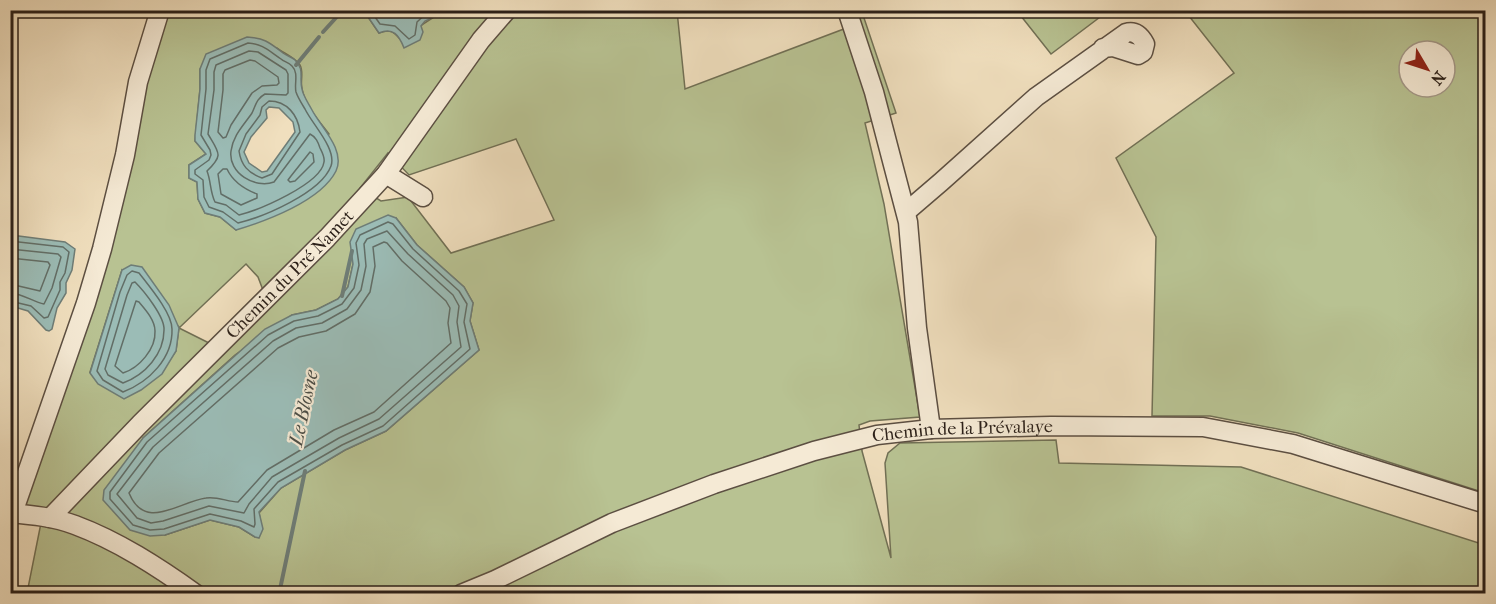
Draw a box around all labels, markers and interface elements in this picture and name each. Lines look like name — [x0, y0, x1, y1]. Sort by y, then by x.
north arrow — [1397, 39, 1457, 99]
text: N — [1427, 67, 1449, 89]
street label: Chemin du Pré Namet — [222, 206, 359, 343]
water label: Le Blosne — [284, 367, 323, 450]
street label: Chemin de la Prévalaye — [871, 416, 1053, 446]

